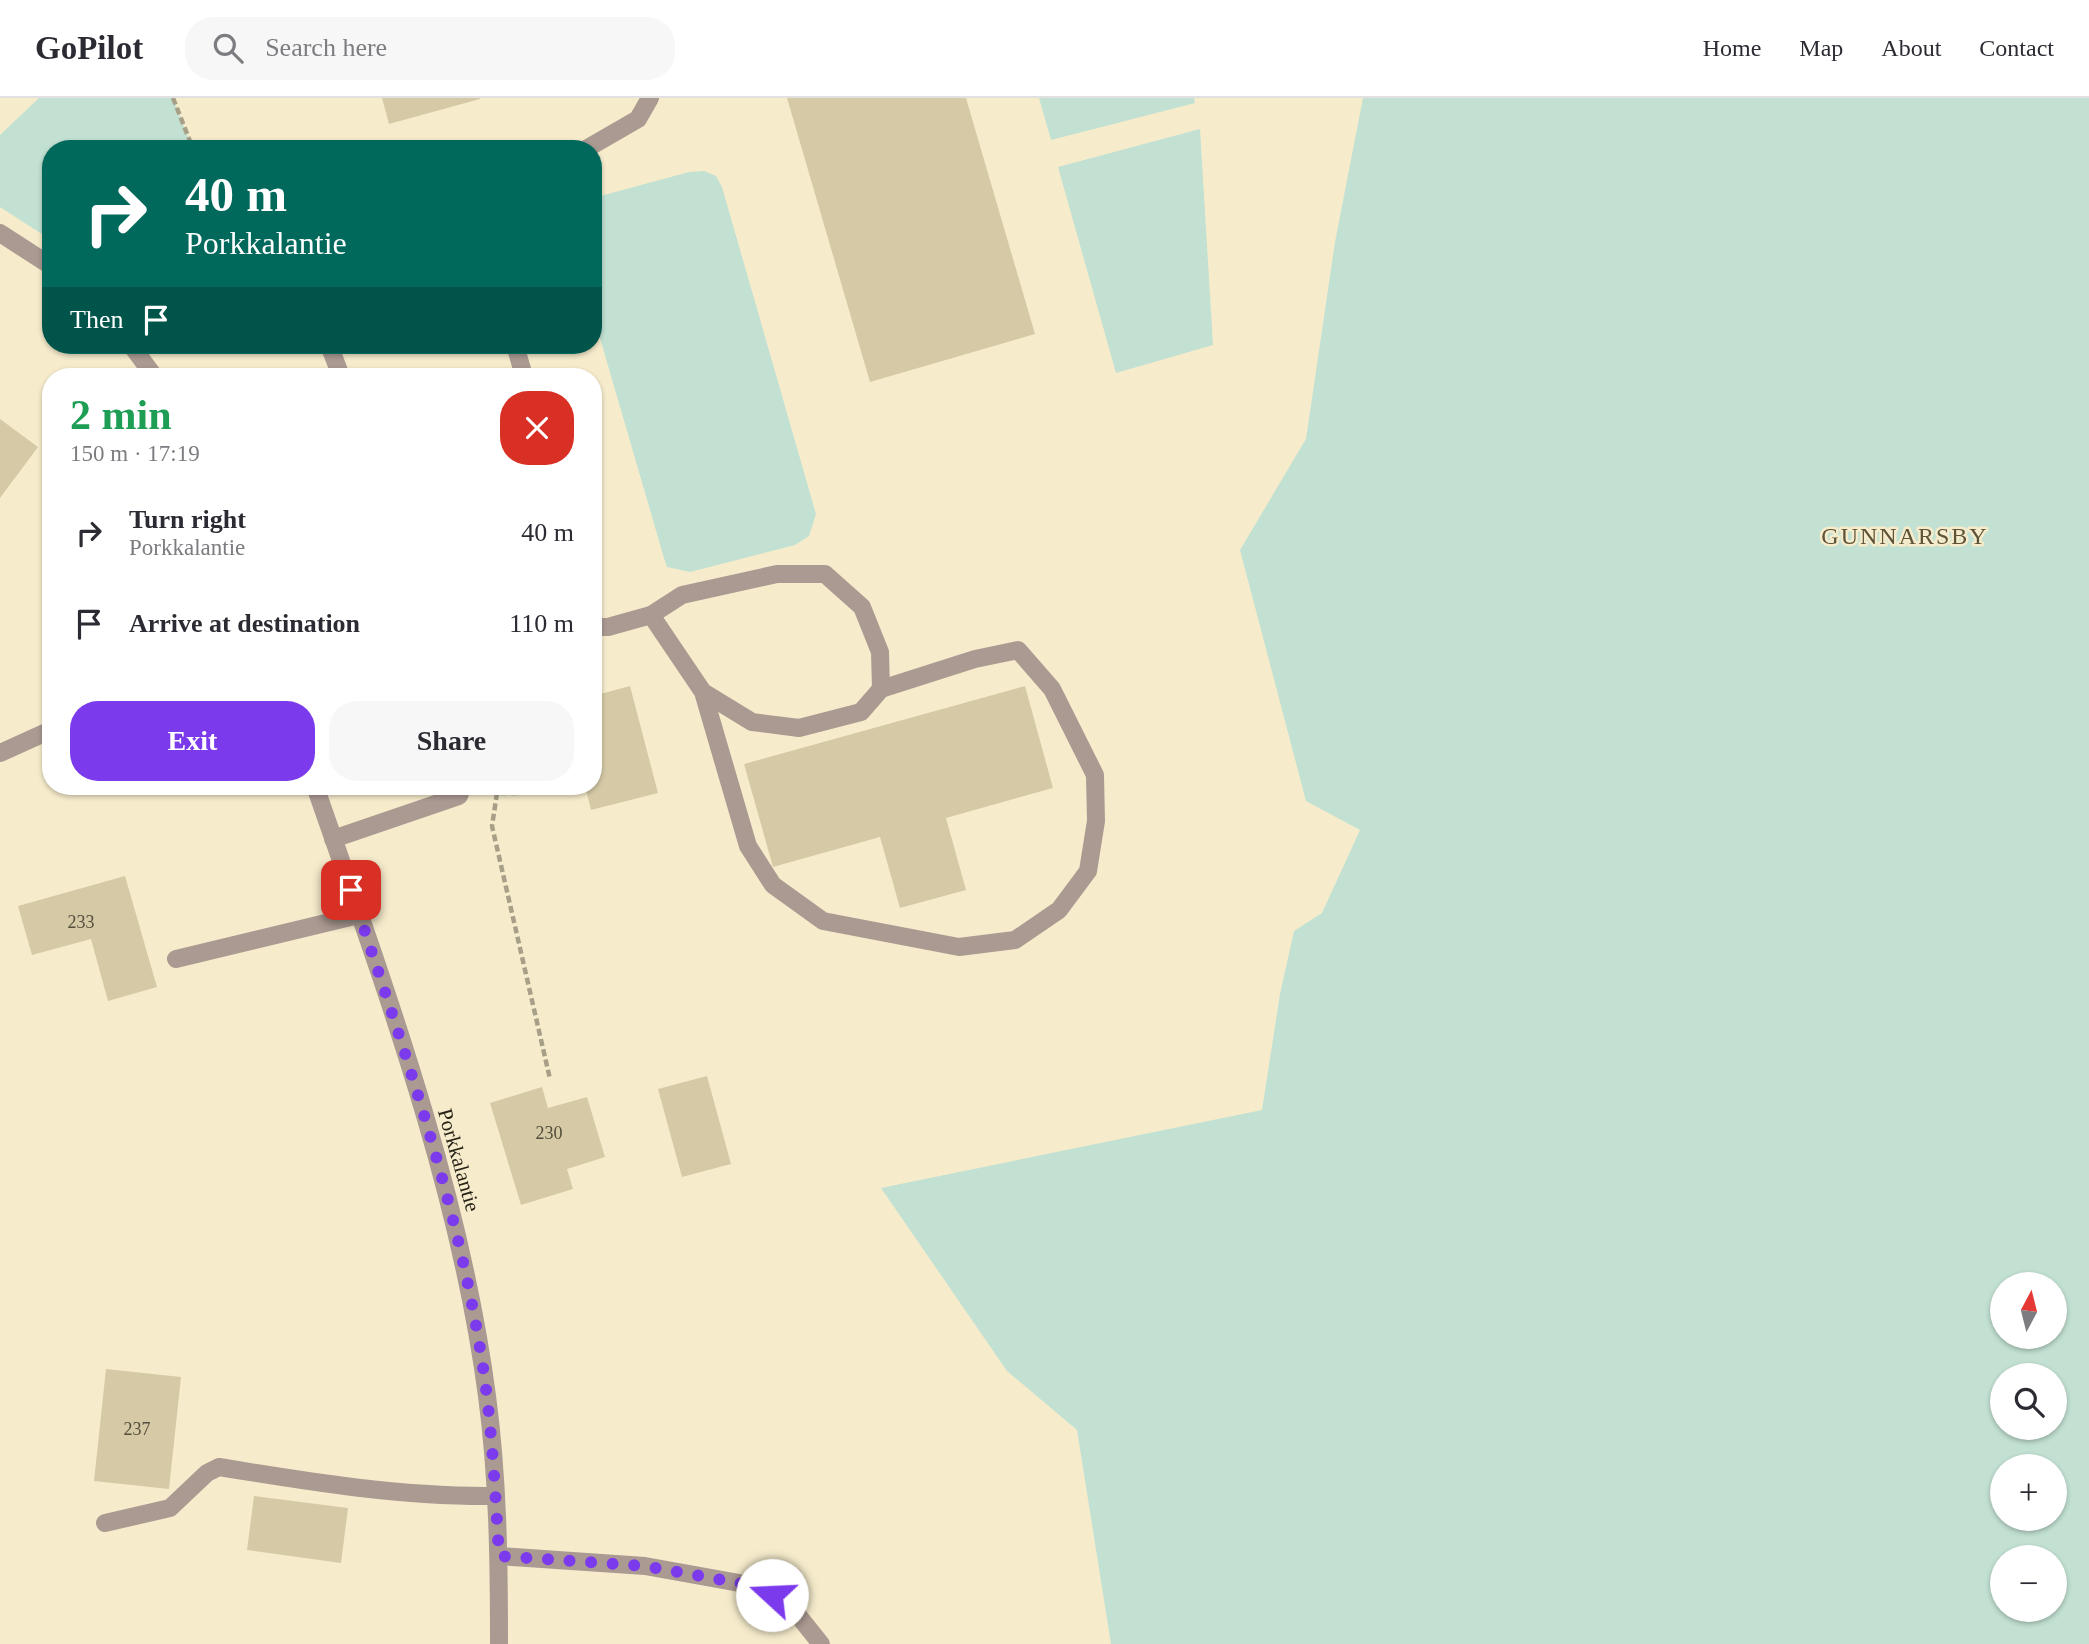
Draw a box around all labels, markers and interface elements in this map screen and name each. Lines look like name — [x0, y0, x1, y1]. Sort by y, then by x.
search box — [185, 17, 675, 80]
icon: search — [209, 29, 247, 67]
text: GoPilot — [35, 30, 143, 66]
text: Search here — [265, 33, 387, 62]
text: Home — [1703, 35, 1761, 61]
text: Map — [1799, 35, 1843, 61]
text: About — [1881, 35, 1941, 61]
text: Contact — [1979, 35, 2054, 61]
text: 40 m — [185, 167, 287, 222]
icon: right — [70, 168, 161, 259]
text: Porkkalantie — [185, 225, 347, 261]
icon: arrive — [137, 301, 175, 339]
text: Then — [70, 305, 123, 334]
button: close — [500, 391, 574, 465]
text: 2 min — [70, 392, 172, 438]
text: 150 m · 17:19 — [70, 441, 200, 466]
text: Turn right — [129, 505, 246, 534]
icon: right — [70, 514, 108, 552]
text: 40 m — [521, 518, 574, 547]
district label: GUNNARSBY — [1821, 523, 1989, 549]
text: Porkkalantie — [129, 535, 245, 560]
icon: arrive — [70, 605, 108, 643]
text: Arrive at destination — [129, 609, 360, 638]
text: 110 m — [509, 609, 574, 638]
button: Exit — [70, 701, 315, 781]
button: Share — [329, 701, 574, 781]
pin — [321, 860, 381, 920]
icon: arrive — [332, 871, 370, 909]
house number: 233 — [68, 912, 95, 932]
street label: Porkkalantie — [433, 1106, 485, 1214]
house number: 230 — [536, 1123, 563, 1143]
north arrow — [1990, 1272, 2067, 1349]
map controls — [1990, 1272, 2067, 1622]
button: search — [1990, 1363, 2067, 1440]
house number: 237 — [124, 1419, 151, 1439]
button: + — [1990, 1454, 2067, 1531]
button: − — [1990, 1545, 2067, 1622]
position arrow — [735, 1558, 809, 1632]

